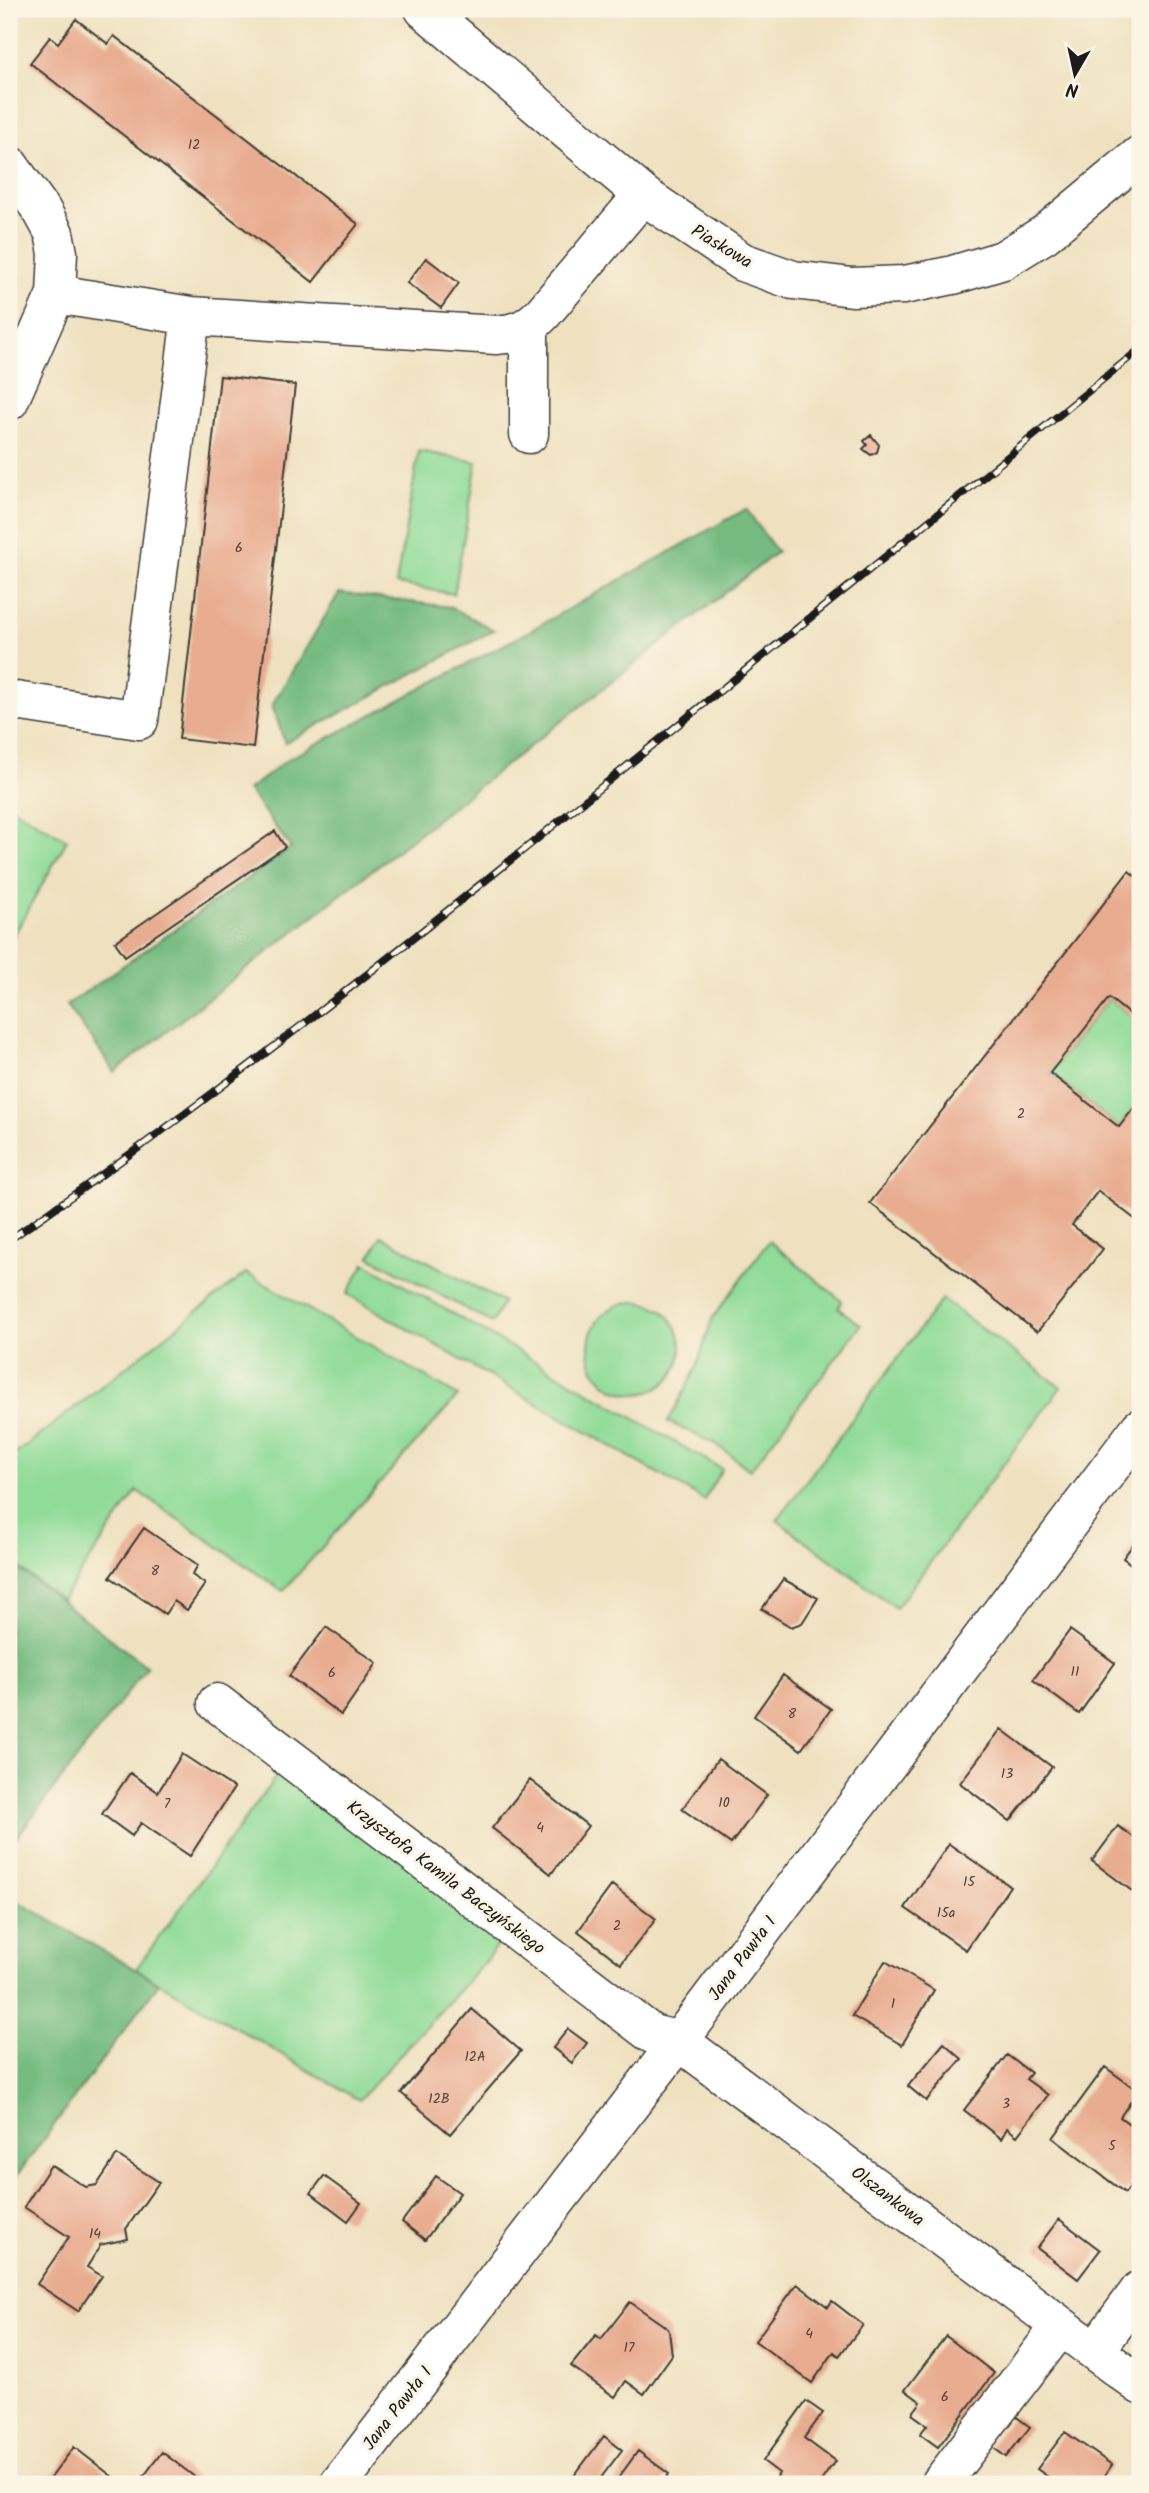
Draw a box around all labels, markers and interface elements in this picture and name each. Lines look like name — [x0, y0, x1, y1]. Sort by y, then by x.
north arrow — [1040, 38, 1110, 108]
text: N — [1064, 73, 1081, 105]
house number: 12 — [188, 134, 200, 156]
street label: Piaskowa — [685, 218, 758, 277]
house number: 6 — [235, 537, 243, 559]
house number: 2 — [1017, 1103, 1025, 1125]
house number: 8 — [151, 1560, 160, 1582]
house number: 11 — [1071, 1661, 1079, 1683]
house number: 6 — [328, 1662, 336, 1684]
house number: 8 — [788, 1703, 797, 1725]
house number: 13 — [1001, 1763, 1013, 1785]
house number: 10 — [718, 1792, 730, 1814]
house number: 7 — [164, 1793, 171, 1815]
street label: Krzysztofa Kamila Baczyńskiego — [339, 1794, 551, 1963]
house number: 4 — [536, 1817, 544, 1839]
house number: 15 — [963, 1871, 976, 1893]
house number: 15a — [937, 1902, 955, 1924]
street label: Jana Pawła I — [701, 1910, 785, 2008]
house number: 2 — [613, 1915, 621, 1937]
house number: 1 — [891, 1993, 895, 2015]
house number: 12A — [464, 2046, 486, 2068]
house number: 12B — [428, 2088, 450, 2110]
house number: 3 — [1002, 2093, 1010, 2115]
house number: 5 — [1108, 2135, 1117, 2157]
street label: Olszankowa — [844, 2160, 930, 2235]
house number: 14 — [89, 2223, 101, 2245]
house number: 4 — [805, 2323, 813, 2345]
house number: 17 — [624, 2337, 635, 2359]
street label: Jana Pawła I — [356, 2361, 440, 2457]
house number: 6 — [941, 2386, 949, 2408]

